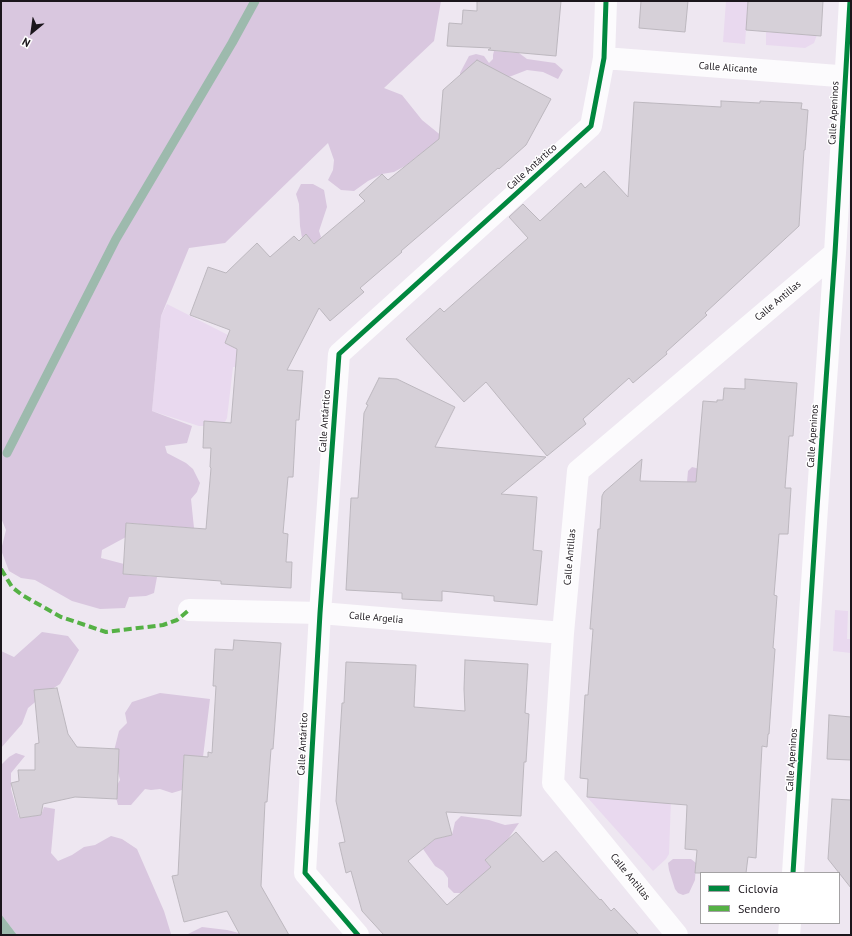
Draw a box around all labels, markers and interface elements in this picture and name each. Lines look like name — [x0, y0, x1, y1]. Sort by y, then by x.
north arrow — [12, 12, 52, 52]
text: N — [20, 35, 33, 50]
street label: Calle Alicante — [698, 60, 758, 76]
street label: Calle Apeninos — [826, 81, 842, 145]
street label: Calle Antártico — [505, 141, 559, 193]
street label: Calle Antillas — [753, 278, 803, 324]
street label: Calle Antártico — [317, 389, 333, 453]
street label: Calle Apeninos — [805, 404, 821, 468]
street label: Calle Antillas — [562, 528, 578, 586]
street label: Calle Argelia — [348, 610, 404, 626]
street label: Calle Antártico — [295, 712, 311, 776]
street label: Calle Apeninos — [784, 728, 800, 792]
street label: Calle Antillas — [608, 851, 652, 903]
legend — [700, 872, 840, 924]
text: Ciclovía — [738, 881, 778, 896]
text: Sendero — [738, 901, 780, 916]

